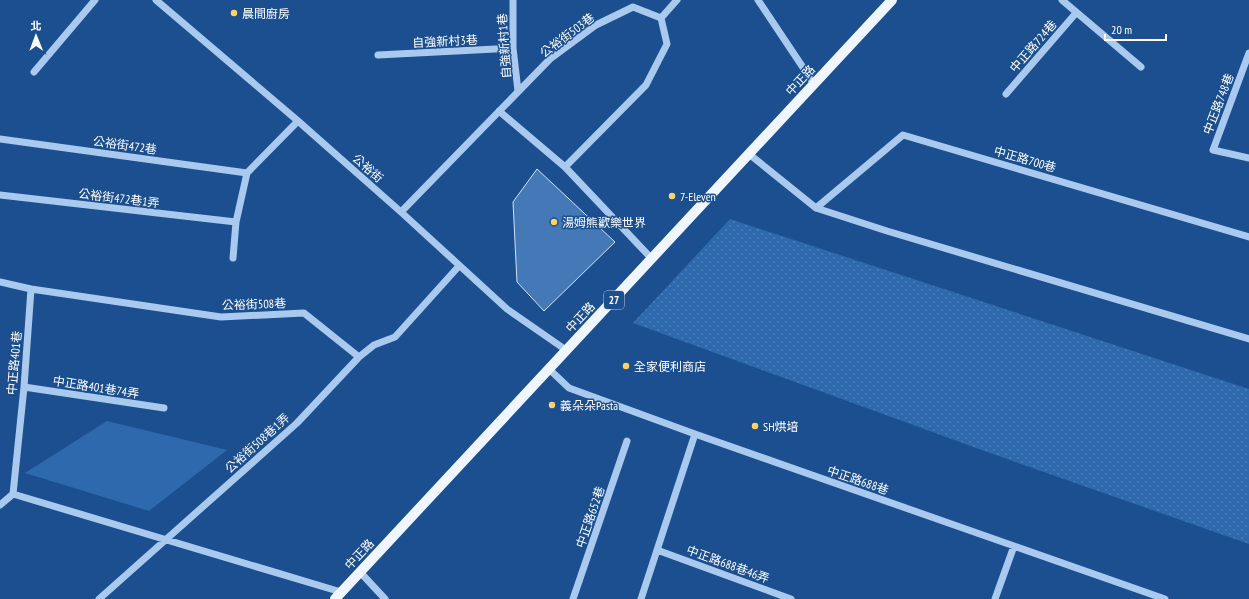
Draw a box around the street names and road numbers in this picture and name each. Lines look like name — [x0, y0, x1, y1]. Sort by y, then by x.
street label: 公裕街503巷 — [537, 10, 597, 60]
street label: 自強新村1巷 — [494, 13, 514, 79]
street label: 中正路724巷 — [1006, 17, 1060, 75]
street label: 自強新村3巷 — [412, 32, 478, 50]
street label: 中正路 — [782, 62, 818, 98]
street label: 中正路748巷 — [1199, 71, 1237, 137]
street label: 公裕街472巷 — [92, 133, 158, 157]
street label: 中正路700巷 — [992, 143, 1058, 175]
street label: 公裕街 — [349, 151, 387, 185]
street label: 公裕街472巷1弄 — [78, 186, 160, 210]
road number: 27 — [604, 291, 624, 309]
street label: 公裕街508巷 — [222, 295, 286, 313]
street label: 中正路 — [562, 299, 598, 335]
street label: 中正路401巷 — [4, 330, 24, 396]
street label: 中正路401巷74弄 — [52, 373, 140, 401]
street label: 公裕街508巷1弄 — [222, 410, 292, 476]
street label: 中正路688巷 — [825, 462, 891, 498]
street label: 中正路652巷 — [572, 484, 608, 550]
street label: 中正路 — [341, 536, 377, 572]
street label: 中正路688巷46弄 — [685, 542, 771, 586]

